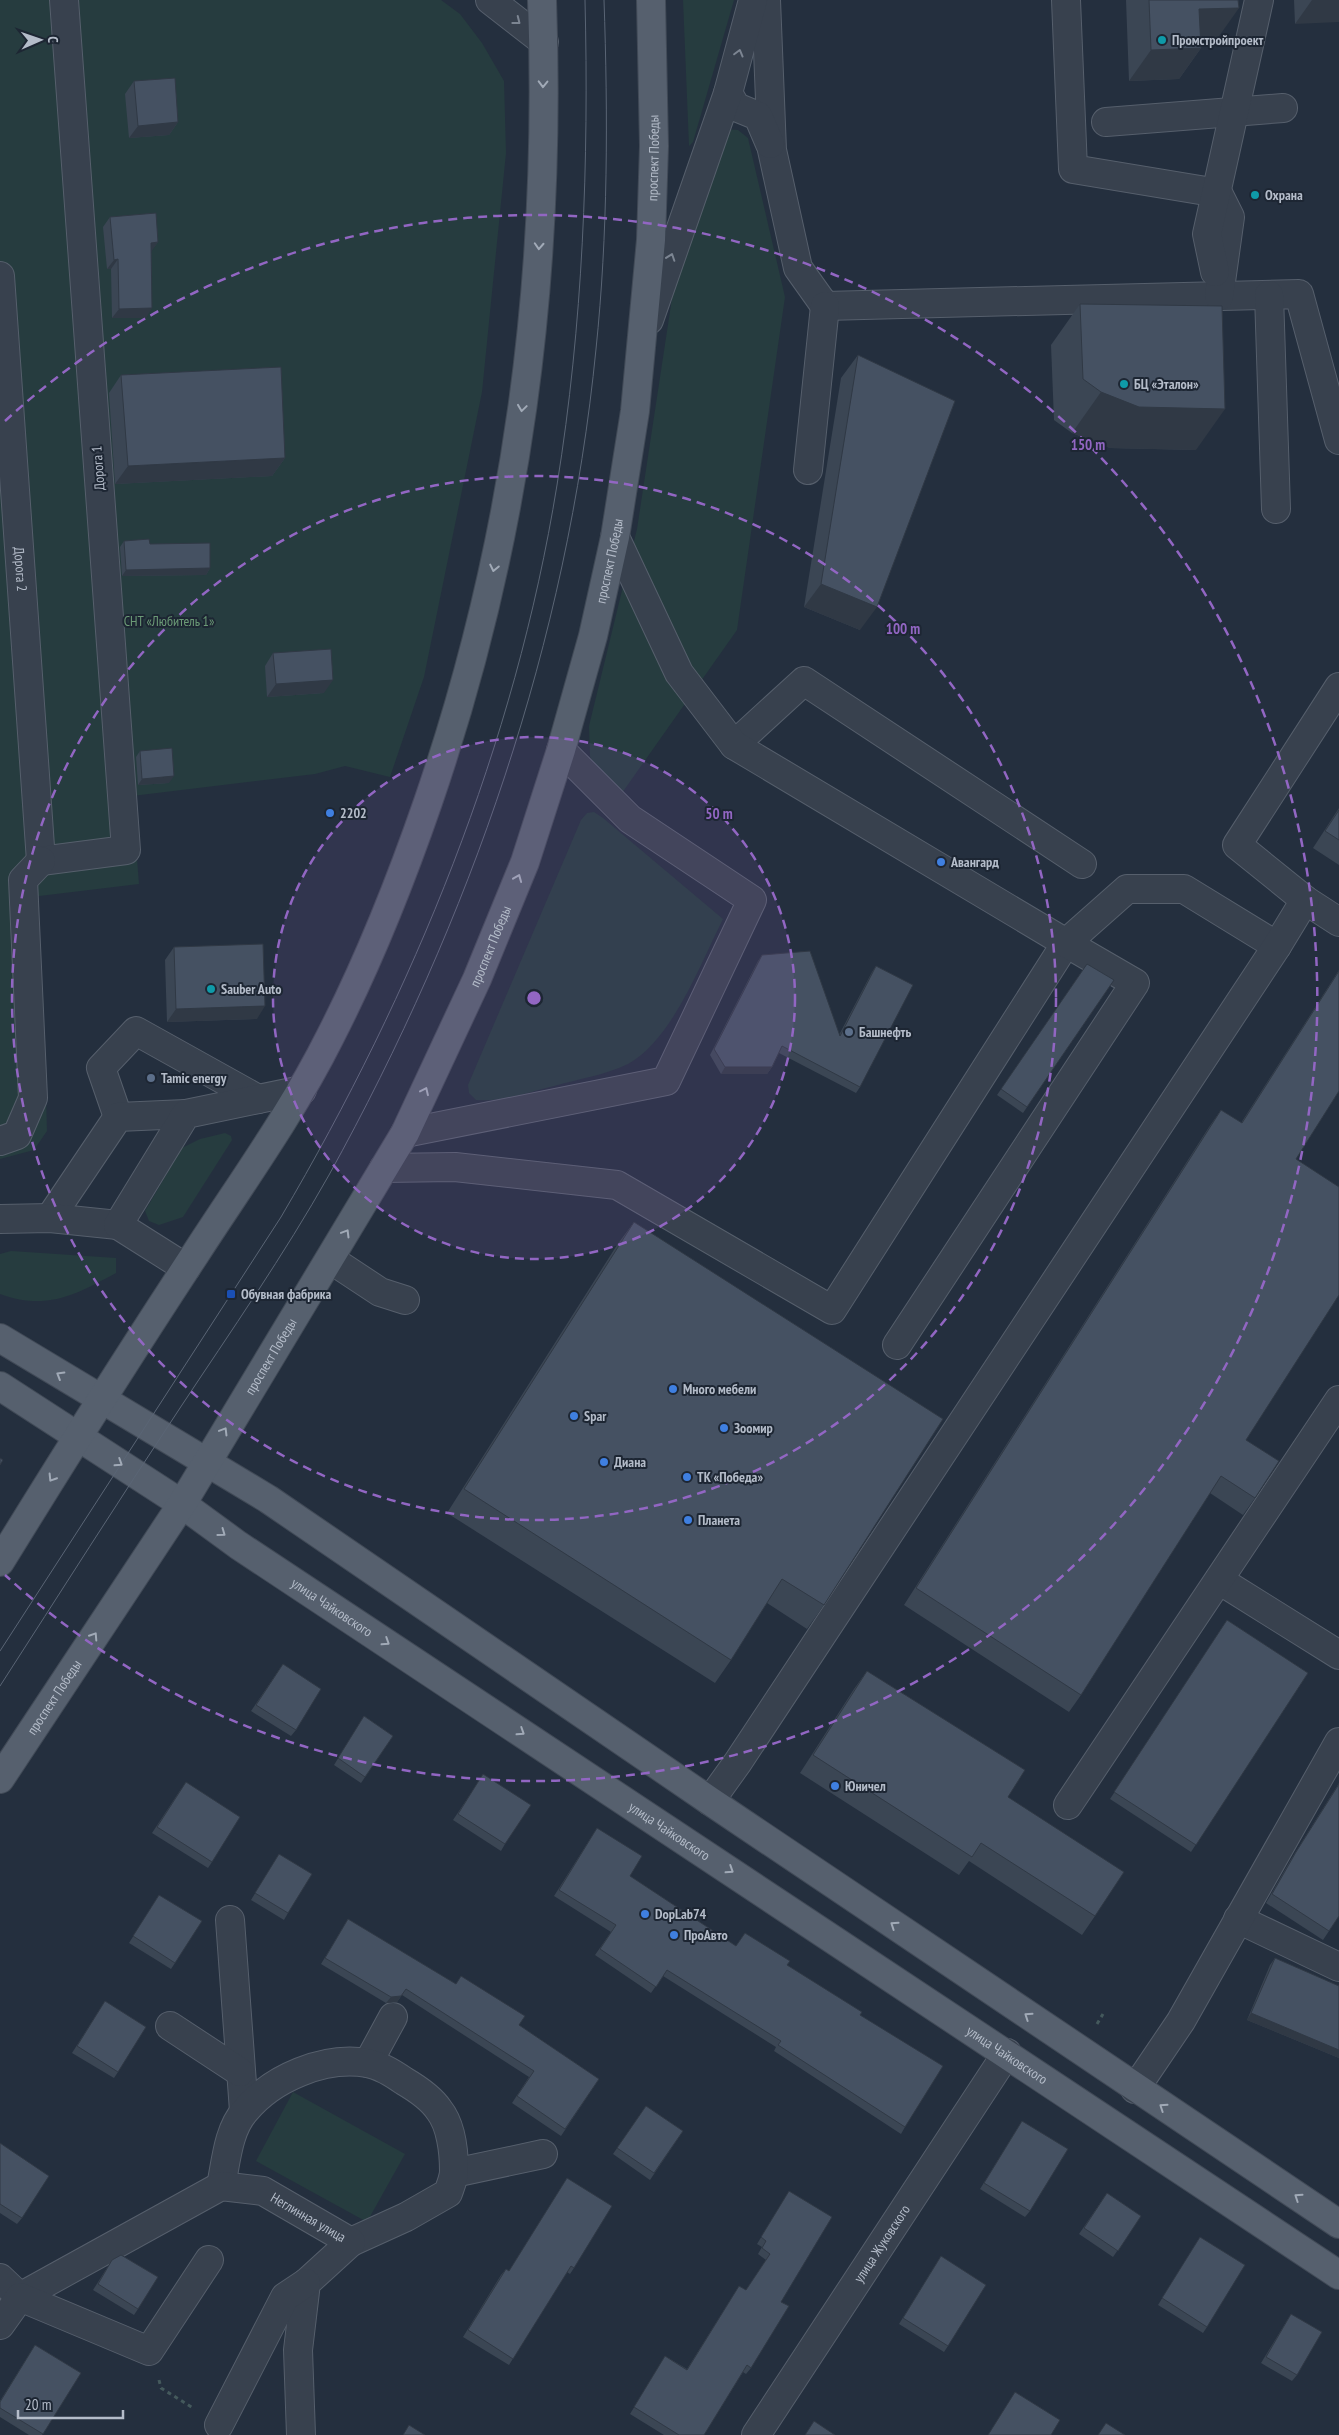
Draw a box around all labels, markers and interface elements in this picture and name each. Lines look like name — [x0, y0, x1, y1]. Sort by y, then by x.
north arrow — [15, 15, 65, 65]
one-way arrow — [511, 15, 520, 23]
place label: Промстройпроект — [1172, 31, 1263, 49]
marker: Промстройпроект — [1156, 34, 1168, 46]
text: С — [44, 36, 62, 44]
one-way arrow — [733, 48, 744, 57]
one-way arrow — [538, 80, 548, 88]
street label: проспект Победы — [643, 115, 663, 201]
place label: Охрана — [1265, 186, 1303, 204]
marker: Охрана — [1249, 189, 1261, 201]
one-way arrow — [534, 242, 545, 250]
one-way arrow — [665, 253, 675, 261]
place label: БЦ «Эталон» — [1134, 375, 1199, 393]
marker: БЦ «Эталон» — [1118, 378, 1130, 390]
one-way arrow — [518, 403, 528, 412]
text: 150 m — [1071, 435, 1105, 454]
street label: Дорога 1 — [87, 445, 109, 491]
street label: проспект Победы — [592, 517, 627, 605]
street label: Дорога 2 — [10, 546, 31, 592]
one-way arrow — [490, 563, 500, 572]
park label: СНТ «Любитель 1» — [124, 612, 214, 630]
text: 100 m — [886, 619, 920, 638]
place label: 2202 — [340, 804, 367, 822]
text: 50 m — [705, 804, 733, 823]
marker: 2202 — [324, 807, 336, 819]
place label: Авангард — [950, 853, 999, 871]
marker: Авангард — [935, 856, 947, 868]
one-way arrow — [512, 874, 522, 883]
street label: проспект Победы — [466, 903, 515, 990]
place label: Sauber Auto — [221, 980, 281, 998]
marker: Sauber Auto — [205, 983, 217, 995]
centre of rings — [525, 989, 543, 1007]
place label: Башнефть — [859, 1023, 911, 1041]
marker: Башнефть — [843, 1026, 855, 1038]
place label: Tamic energy — [161, 1069, 227, 1087]
marker: Tamic energy — [145, 1072, 157, 1084]
one-way arrow — [418, 1087, 429, 1096]
one-way arrow — [339, 1230, 349, 1239]
place label: Обувная фабрика — [241, 1285, 332, 1303]
marker: Обувная фабрика — [225, 1288, 237, 1300]
street label: проспект Победы — [241, 1315, 301, 1398]
one-way arrow — [56, 1371, 65, 1381]
place label: Много мебели — [683, 1380, 756, 1398]
marker: Много мебели — [667, 1383, 679, 1395]
place label: Spar — [584, 1407, 607, 1425]
marker: Spar — [568, 1410, 580, 1422]
place label: Зоомир — [734, 1419, 773, 1437]
marker: Зоомир — [718, 1422, 730, 1434]
one-way arrow — [218, 1428, 228, 1437]
place label: Диана — [614, 1453, 646, 1471]
marker: Диана — [598, 1456, 610, 1468]
one-way arrow — [114, 1457, 123, 1466]
place label: ТК «Победа» — [697, 1468, 763, 1486]
marker: ТК «Победа» — [681, 1471, 693, 1483]
one-way arrow — [49, 1472, 58, 1482]
place label: Планета — [698, 1511, 740, 1529]
marker: Планета — [682, 1514, 694, 1526]
one-way arrow — [216, 1527, 225, 1535]
street label: улица Чайковского — [288, 1574, 376, 1641]
one-way arrow — [88, 1632, 98, 1641]
one-way arrow — [380, 1636, 390, 1645]
street label: проспект Победы — [23, 1656, 85, 1738]
one-way arrow — [516, 1726, 525, 1735]
place label: Юничел — [845, 1777, 886, 1795]
marker: Юничел — [829, 1780, 841, 1792]
street label: улица Чайковского — [625, 1798, 714, 1864]
one-way arrow — [724, 1864, 734, 1873]
place label: DopLab74 — [655, 1905, 707, 1923]
marker: DopLab74 — [639, 1908, 651, 1920]
one-way arrow — [890, 1922, 899, 1931]
place label: ПроАвто — [684, 1926, 728, 1944]
marker: ПроАвто — [668, 1929, 680, 1941]
one-way arrow — [1025, 2013, 1034, 2022]
street label: улица Чайковского — [963, 2021, 1051, 2088]
one-way arrow — [1159, 2104, 1169, 2113]
street label: Неглинная улица — [268, 2189, 349, 2246]
one-way arrow — [1295, 2194, 1304, 2203]
street label: улица Жуковского — [850, 2201, 914, 2286]
scale bar — [18, 2388, 122, 2420]
text: 20 m — [25, 2395, 51, 2414]

